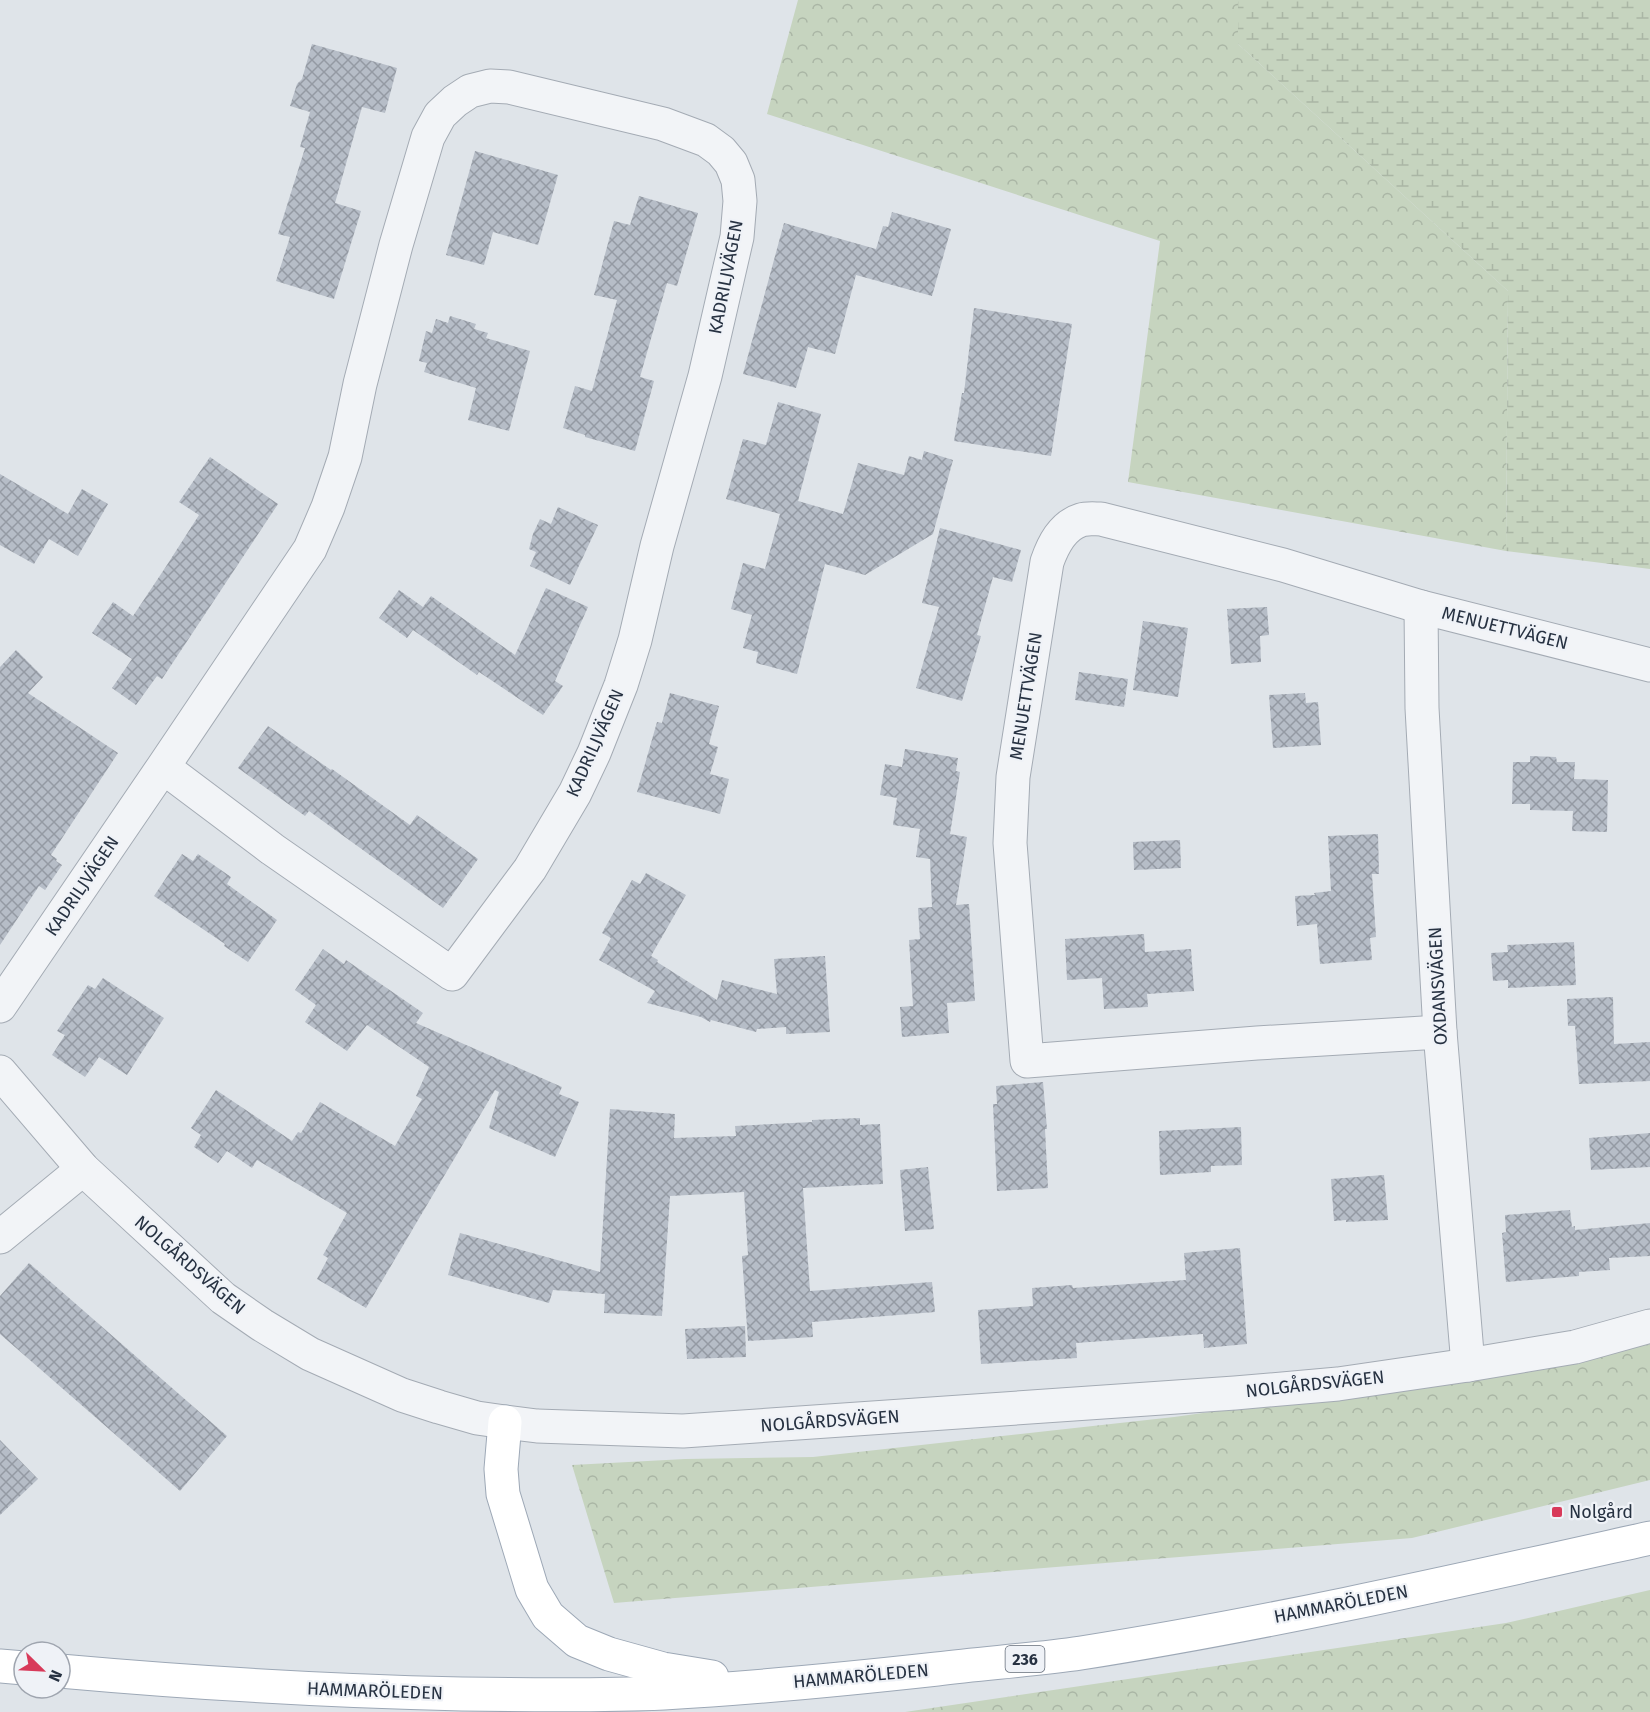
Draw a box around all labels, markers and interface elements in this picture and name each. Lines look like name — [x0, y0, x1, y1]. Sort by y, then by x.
street label: KADRILJVÄGEN — [704, 218, 748, 336]
street label: MENUETTVÄGEN — [1440, 602, 1570, 654]
street label: MENUETTVÄGEN — [1005, 630, 1047, 762]
street label: KADRILJVÄGEN — [561, 686, 629, 800]
street label: KADRILJVÄGEN — [40, 832, 124, 940]
street label: OXDANSVÄGEN — [1424, 926, 1452, 1046]
street label: NOLGÅRDSVÄGEN — [130, 1210, 251, 1319]
street label: NOLGÅRDSVÄGEN — [1244, 1365, 1386, 1402]
street label: NOLGÅRDSVÄGEN — [759, 1404, 900, 1437]
place label: Nolgård — [1569, 1501, 1633, 1523]
marker: Nolgård — [1550, 1505, 1564, 1519]
street label: HAMMARÖLEDEN — [1272, 1580, 1410, 1628]
north arrow — [12, 1640, 72, 1700]
road number: 236 — [1006, 1646, 1044, 1672]
street label: HAMMARÖLEDEN — [792, 1659, 930, 1693]
text: N — [44, 1667, 66, 1685]
street label: HAMMARÖLEDEN — [307, 1678, 443, 1704]

